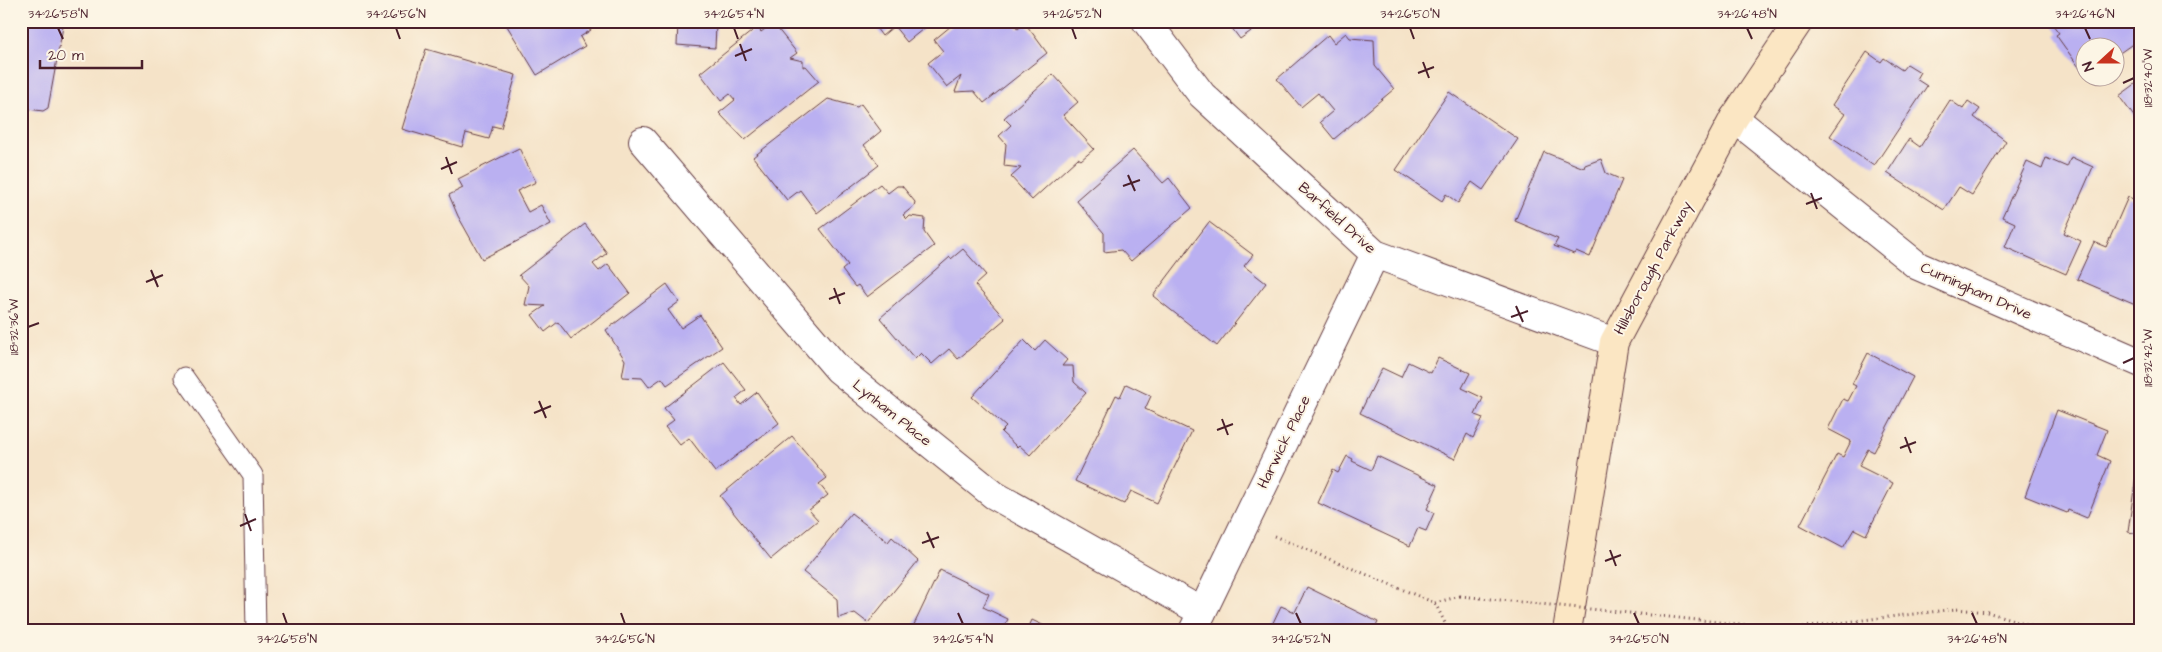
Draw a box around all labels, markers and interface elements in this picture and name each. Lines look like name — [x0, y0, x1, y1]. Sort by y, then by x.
text: 34°26'58"N — [28, 6, 88, 23]
text: 34°26'56"N — [366, 6, 426, 23]
text: 34°26'54"N — [704, 6, 765, 23]
text: 34°26'52"N — [1043, 6, 1102, 23]
text: 34°26'50"N — [1380, 6, 1440, 23]
text: 34°26'48"N — [1717, 6, 1777, 23]
text: 34°26'46"N — [2055, 6, 2115, 23]
scale bar — [40, 38, 142, 70]
north arrow — [2074, 38, 2124, 88]
text: 20 m — [48, 45, 84, 66]
text: 118°32'40"W — [2140, 48, 2157, 107]
text: N — [2078, 58, 2100, 74]
street label: Barfield Drive — [1294, 177, 1380, 259]
street label: Hillsborough Parkway — [1609, 197, 1698, 339]
street label: Cunningham Drive — [1917, 257, 2035, 326]
text: 118°32'36"W — [6, 298, 23, 355]
text: 118°32'42"W — [2140, 329, 2157, 387]
street label: Lynham Place — [847, 375, 936, 452]
street label: Harwick Place — [1252, 392, 1316, 492]
text: 34°26'58"N — [257, 631, 317, 648]
text: 34°26'56"N — [595, 631, 655, 648]
text: 34°26'54"N — [933, 631, 994, 648]
text: 34°26'52"N — [1272, 631, 1331, 648]
text: 34°26'50"N — [1609, 631, 1669, 648]
text: 34°26'48"N — [1947, 631, 2007, 648]

